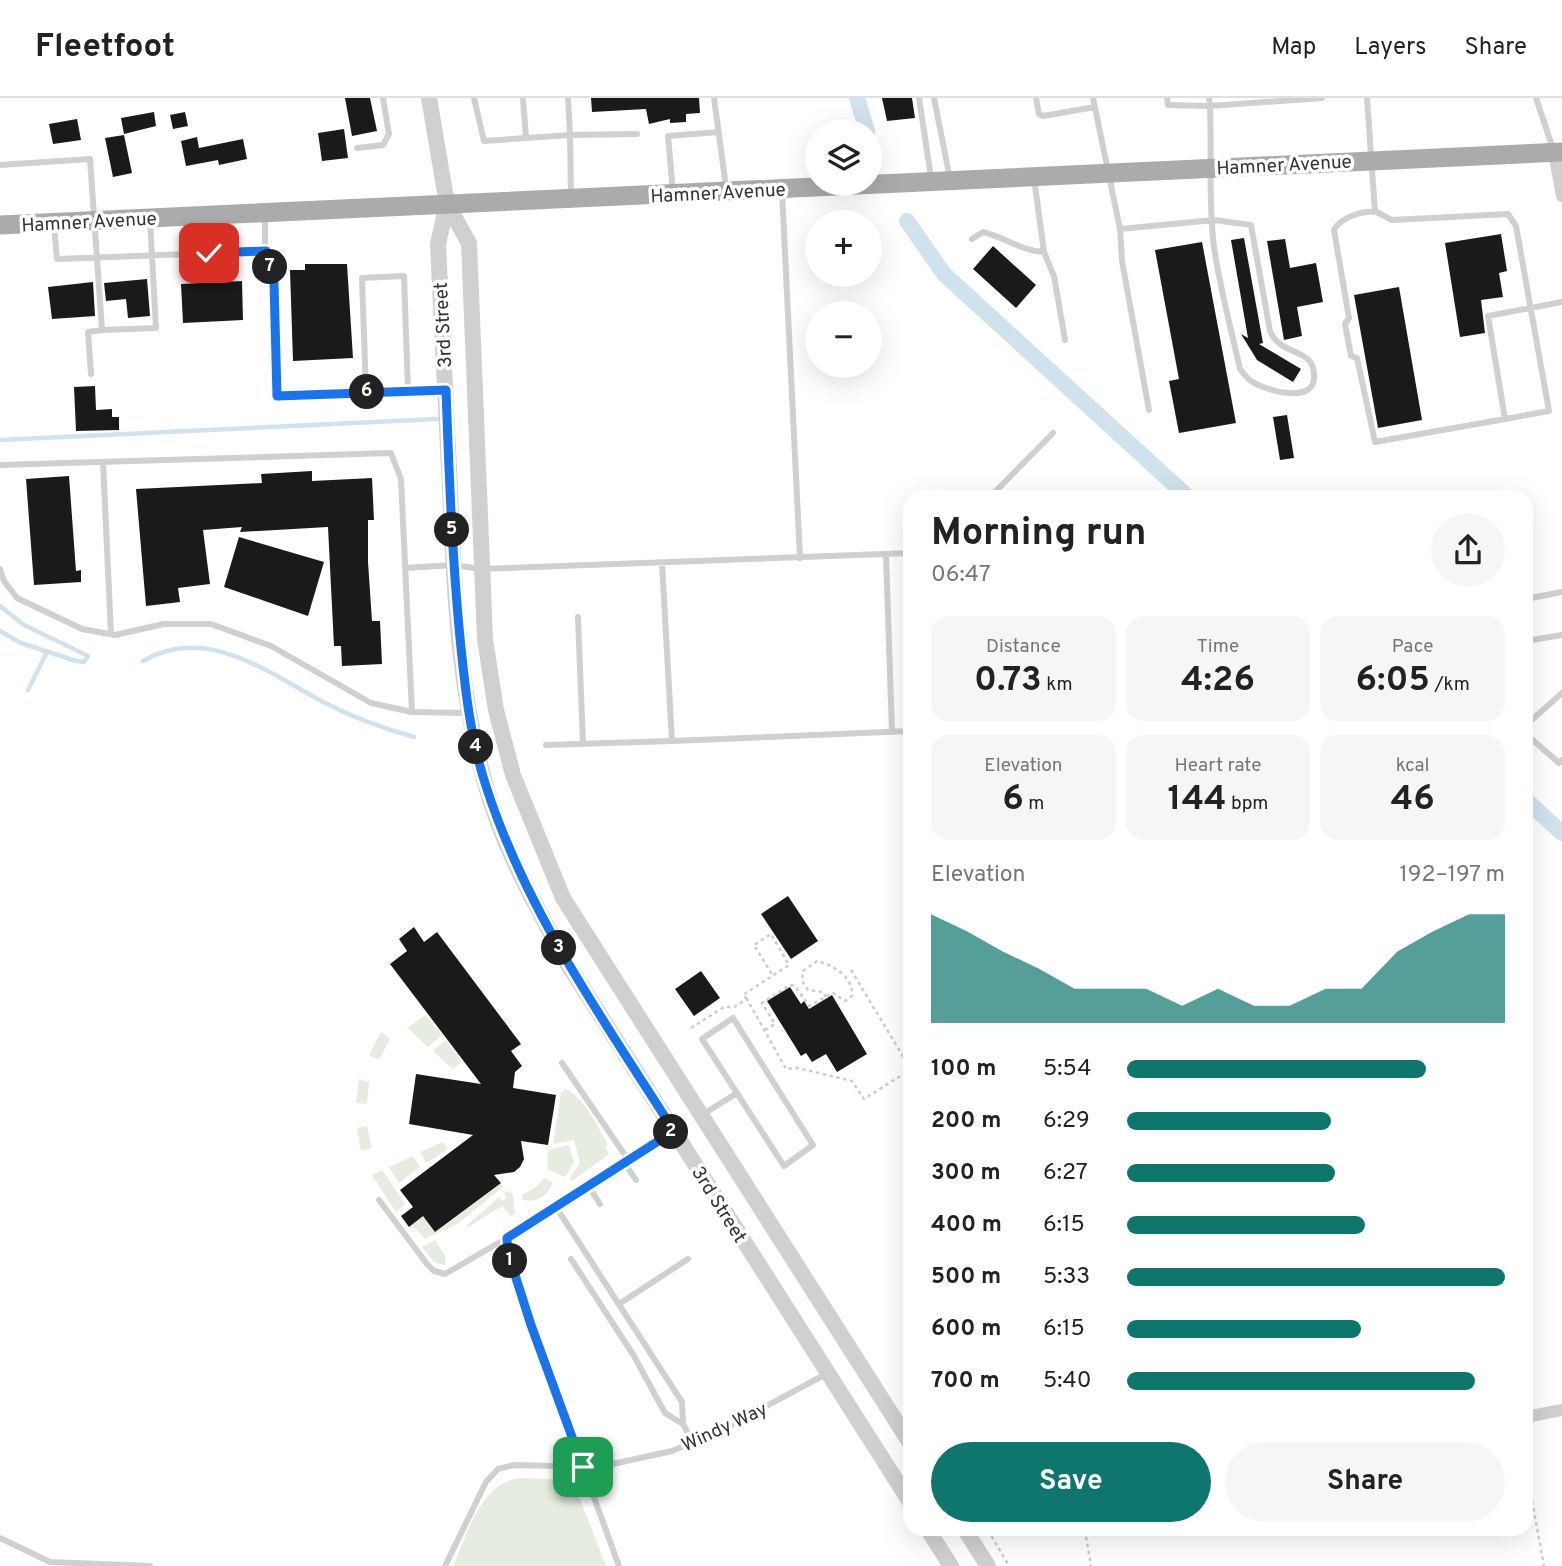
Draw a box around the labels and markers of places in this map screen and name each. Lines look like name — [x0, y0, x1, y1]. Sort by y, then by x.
pin — [179, 223, 239, 283]
pin: 7 — [252, 250, 288, 284]
pin: 6 — [350, 374, 384, 410]
pin: 5 — [434, 512, 470, 548]
pin: 4 — [458, 730, 494, 764]
pin: 3 — [542, 930, 576, 966]
pin: 2 — [654, 1114, 688, 1150]
pin: 1 — [492, 1244, 528, 1278]
pin — [553, 1437, 613, 1497]

